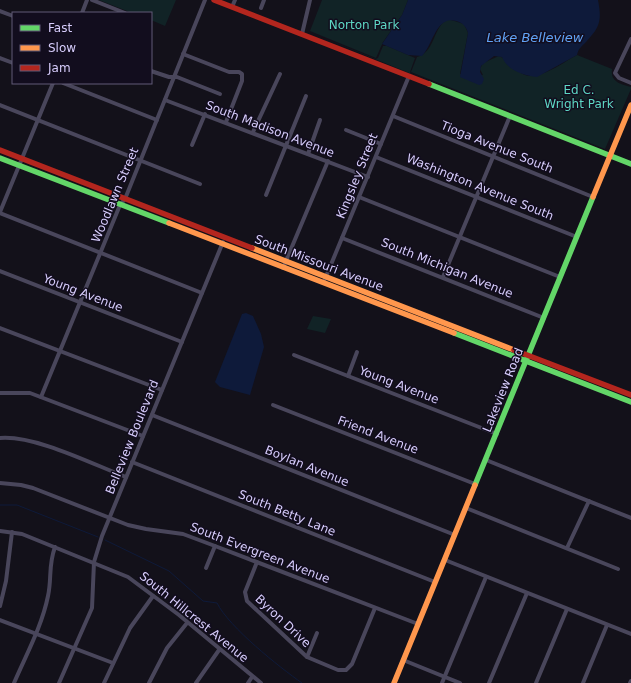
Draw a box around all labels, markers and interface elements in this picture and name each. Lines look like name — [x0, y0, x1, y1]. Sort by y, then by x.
legend — [12, 12, 152, 84]
park label: Norton Park — [329, 18, 399, 32]
text: Fast — [48, 21, 72, 35]
water label: Lake Belleview — [487, 30, 584, 45]
text: Slow — [48, 41, 76, 55]
text: Jam — [47, 61, 71, 75]
park label: Ed C. Wright Park — [544, 83, 614, 111]
street label: South Madison Avenue — [204, 98, 336, 160]
street label: Tioga Avenue South — [438, 118, 555, 176]
street label: Kingsley Street — [334, 131, 381, 221]
street label: Woodlawn Street — [89, 145, 141, 245]
street label: Washington Avenue South — [404, 151, 556, 223]
street label: South Missouri Avenue — [253, 232, 385, 294]
street label: South Michigan Avenue — [379, 235, 515, 301]
street label: Young Avenue — [40, 271, 125, 315]
street label: Lakeview Road — [480, 346, 526, 434]
street label: Young Avenue — [356, 363, 441, 407]
street label: Belleview Boulevard — [103, 378, 161, 496]
street label: Friend Avenue — [336, 413, 420, 457]
street label: Boylan Avenue — [263, 443, 351, 489]
street label: South Betty Lane — [236, 487, 338, 539]
street label: South Evergreen Avenue — [188, 520, 332, 586]
street label: South Hillcrest Avenue — [137, 569, 251, 665]
street label: Byron Drive — [252, 592, 314, 650]

